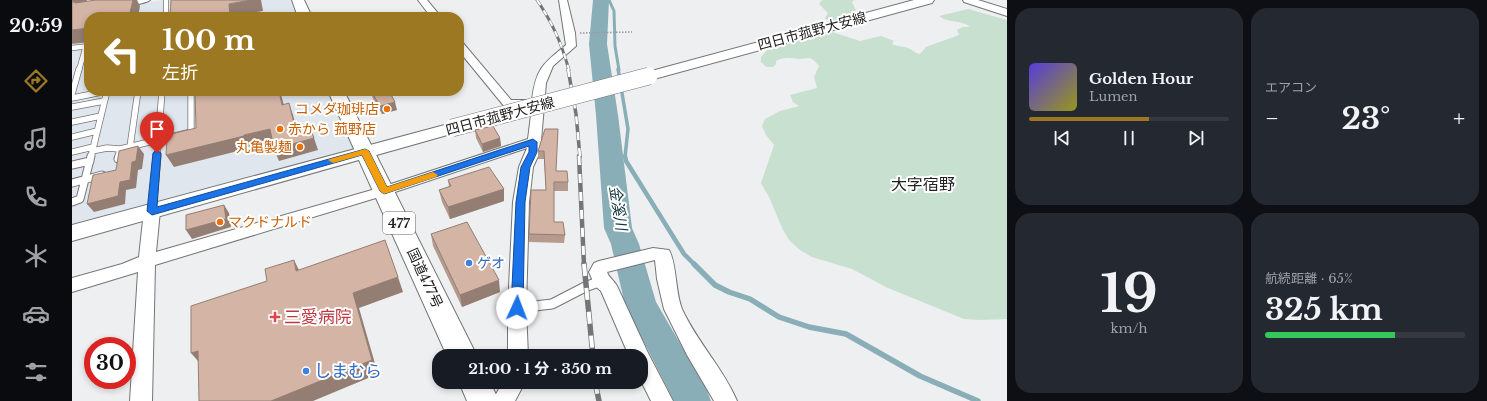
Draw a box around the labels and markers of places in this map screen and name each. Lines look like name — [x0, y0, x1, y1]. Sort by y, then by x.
place label: コメダ珈琲店 — [295, 100, 379, 118]
marker: コメダ珈琲店 — [382, 104, 392, 114]
pin — [140, 112, 174, 153]
place label: 赤から 菰野店 — [288, 120, 376, 138]
marker: 赤から 菰野店 — [275, 124, 285, 134]
place label: 丸亀製麺 — [236, 138, 292, 156]
marker: 丸亀製麺 — [295, 142, 305, 152]
place label: マクドナルド — [228, 213, 312, 231]
marker: マクドナルド — [215, 217, 225, 227]
place label: ゲオ — [477, 254, 505, 272]
marker: ゲオ — [464, 258, 474, 268]
place label: 三愛病院 — [284, 307, 352, 328]
marker: 三愛病院 — [269, 311, 281, 323]
place label: しまむら — [314, 361, 382, 382]
marker: しまむら — [301, 366, 311, 376]

